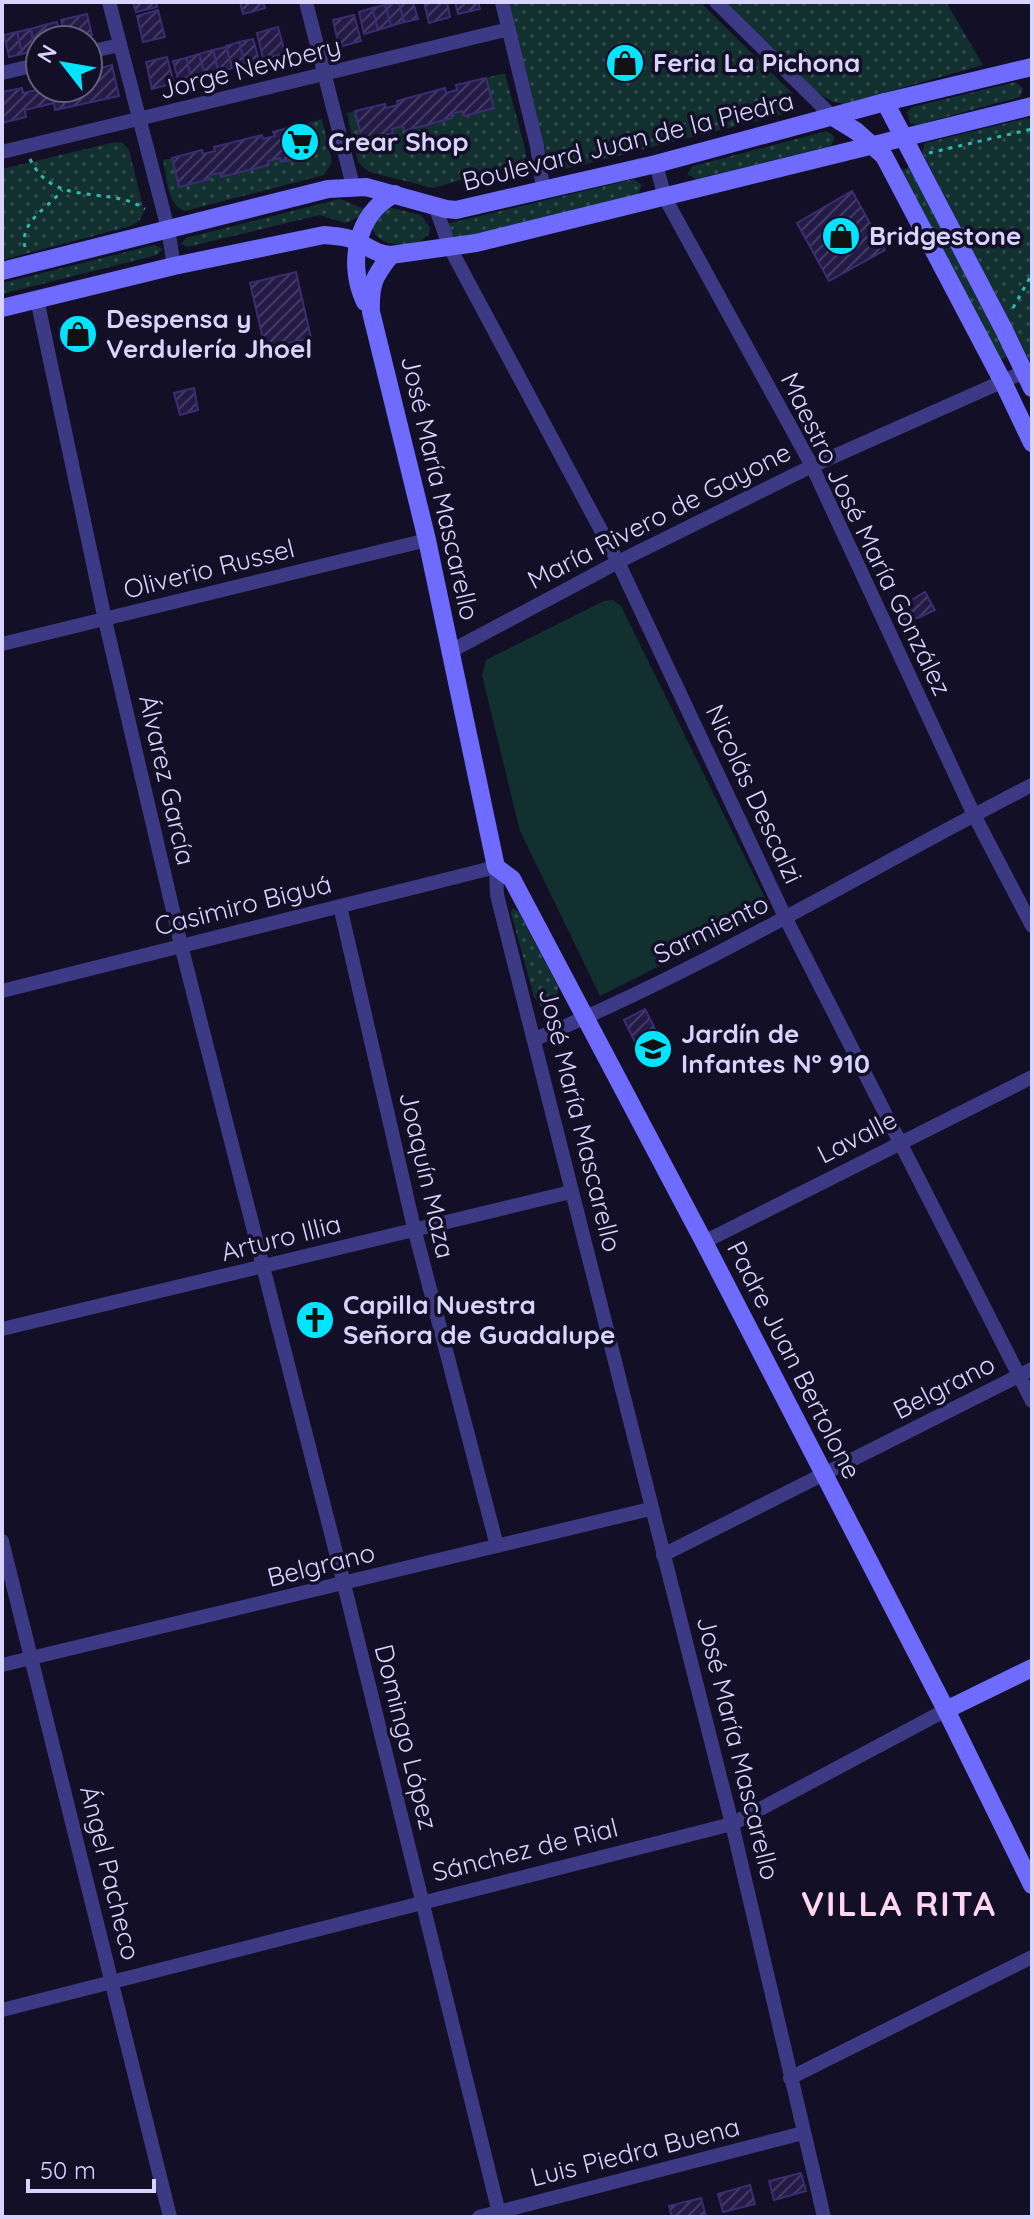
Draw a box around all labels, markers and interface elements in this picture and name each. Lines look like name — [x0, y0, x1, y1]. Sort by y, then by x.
north arrow — [24, 24, 104, 104]
street label: Jorge Newbery — [156, 29, 344, 106]
text: N — [31, 40, 63, 68]
shop icon: Feria La Pichona — [604, 42, 646, 84]
place label: Feria La Pichona — [653, 46, 860, 79]
street label: Boulevard Juan de la Piedra — [459, 83, 797, 198]
supermarket icon: Crear Shop — [279, 121, 321, 163]
place label: Crear Shop — [328, 125, 469, 158]
shop icon: Bridgestone — [820, 215, 862, 257]
place label: Bridgestone — [869, 219, 1021, 252]
place label: Despensa y Verdulería Jhoel — [106, 302, 312, 365]
shop icon: Despensa y Verdulería Jhoel — [57, 313, 99, 355]
street label: José María Mascarello — [394, 352, 487, 623]
street label: Maestro José María González — [774, 367, 959, 701]
street label: María Rivero de Gayone — [522, 435, 796, 596]
street label: Oliverio Russel — [120, 531, 298, 606]
street label: Álvarez García — [132, 692, 203, 868]
street label: Nicolás Descalzi — [699, 699, 810, 889]
street label: Casimiro Biguá — [151, 867, 335, 942]
street label: Sarmiento — [648, 887, 774, 971]
street label: José María Mascarello — [532, 985, 629, 1255]
place label: Jardín de Infantes N° 910 — [681, 1017, 870, 1080]
school or university icon: Jardín de Infantes N° 910 — [632, 1028, 674, 1070]
street label: Joaquín Maza — [392, 1088, 463, 1261]
street label: Lavalle — [811, 1103, 902, 1171]
street label: Arturo Illia — [217, 1207, 344, 1268]
street label: Padre Juan Bertolone — [720, 1235, 869, 1484]
place label: Capilla Nuestra Señora de Guadalupe — [343, 1288, 615, 1351]
church icon: Capilla Nuestra Señora de Guadalupe — [294, 1299, 336, 1341]
street label: Belgrano — [887, 1347, 1000, 1426]
street label: Belgrano — [264, 1535, 378, 1594]
street label: José María Mascarello — [690, 1613, 787, 1883]
street label: Domingo López — [368, 1641, 445, 1833]
street label: Ángel Pacheco — [73, 1782, 148, 1963]
street label: Sánchez de Rial — [429, 1811, 621, 1889]
district label: VILLA RITA — [801, 1882, 997, 1925]
street label: Luis Piedra Buena — [527, 2110, 743, 2193]
scale bar — [28, 2143, 154, 2193]
text: 50 m — [40, 2155, 96, 2185]

